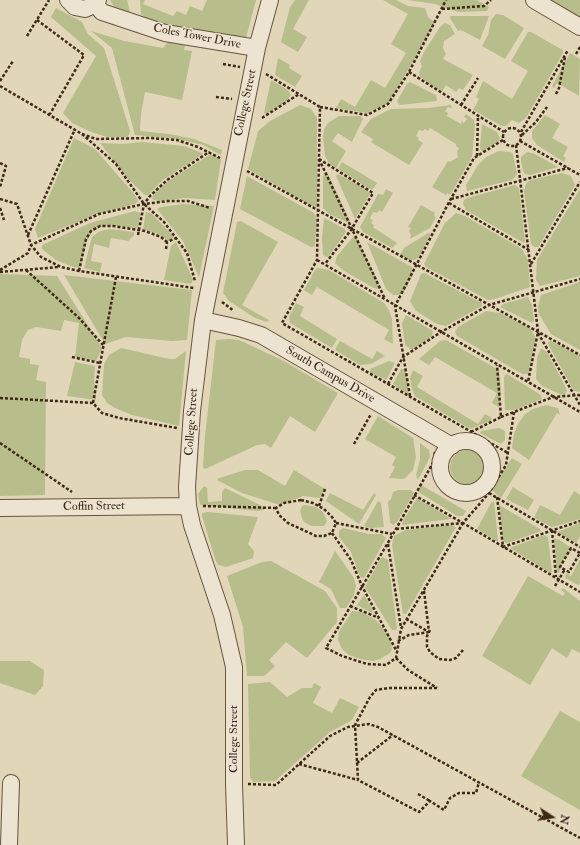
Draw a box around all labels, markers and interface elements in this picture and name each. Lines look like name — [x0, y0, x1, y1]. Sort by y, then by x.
street label: Coles Tower Drive — [152, 21, 242, 53]
street label: College Street — [232, 68, 260, 138]
street label: South Campus Drive — [283, 344, 377, 406]
street label: College Street — [182, 388, 202, 456]
street label: Coffin Street — [63, 499, 125, 515]
street label: College Street — [227, 705, 241, 773]
north arrow — [532, 797, 572, 837]
text: N — [557, 813, 572, 826]

